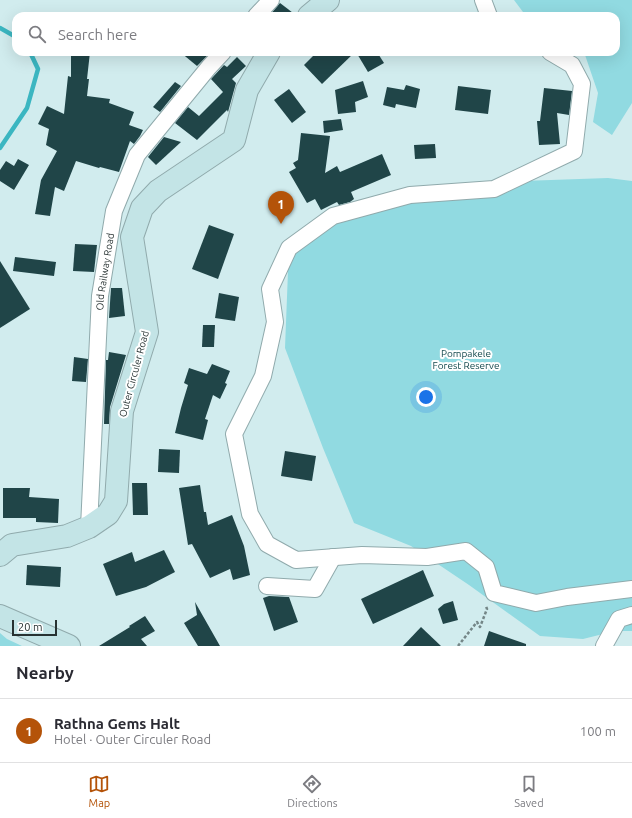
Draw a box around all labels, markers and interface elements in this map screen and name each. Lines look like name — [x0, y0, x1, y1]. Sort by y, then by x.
search box — [12, 12, 620, 56]
icon: search — [26, 23, 48, 45]
text: Search here — [58, 26, 137, 43]
pin: 1 — [268, 191, 294, 224]
street label: Old Railway Road — [94, 232, 116, 311]
street label: Outer Circuler Road — [117, 329, 151, 418]
park label: Pompakele Forest Reserve — [433, 348, 499, 371]
your location — [416, 387, 436, 407]
scale bar — [12, 618, 57, 637]
text: 20 m — [18, 621, 42, 633]
text: Nearby — [16, 663, 74, 682]
text: Rathna Gems Halt — [54, 715, 180, 732]
text: 1 — [25, 724, 33, 738]
text: 100 m — [580, 724, 616, 738]
text: Hotel · Outer Circuler Road — [54, 732, 211, 746]
tab: Map — [88, 773, 110, 809]
tab: Directions — [287, 773, 338, 809]
tab: Saved — [514, 773, 544, 809]

